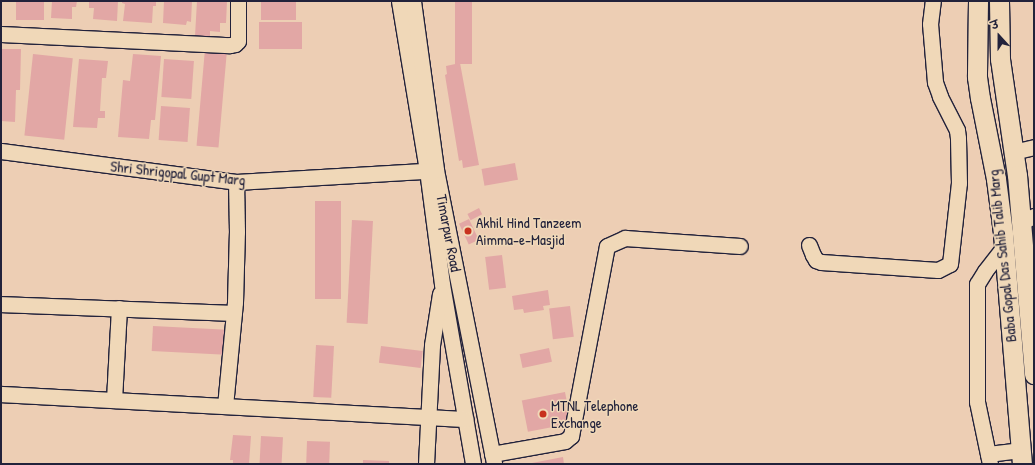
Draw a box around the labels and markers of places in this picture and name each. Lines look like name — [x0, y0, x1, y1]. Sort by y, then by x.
place label: Akhil Hind Tanzeem Aimma-e-Masjid — [476, 213, 581, 248]
marker: Akhil Hind Tanzeem Aimma-e-Masjid — [463, 226, 473, 236]
place label: MTNL Telephone Exchange — [551, 396, 638, 431]
marker: MTNL Telephone Exchange — [538, 409, 548, 419]

